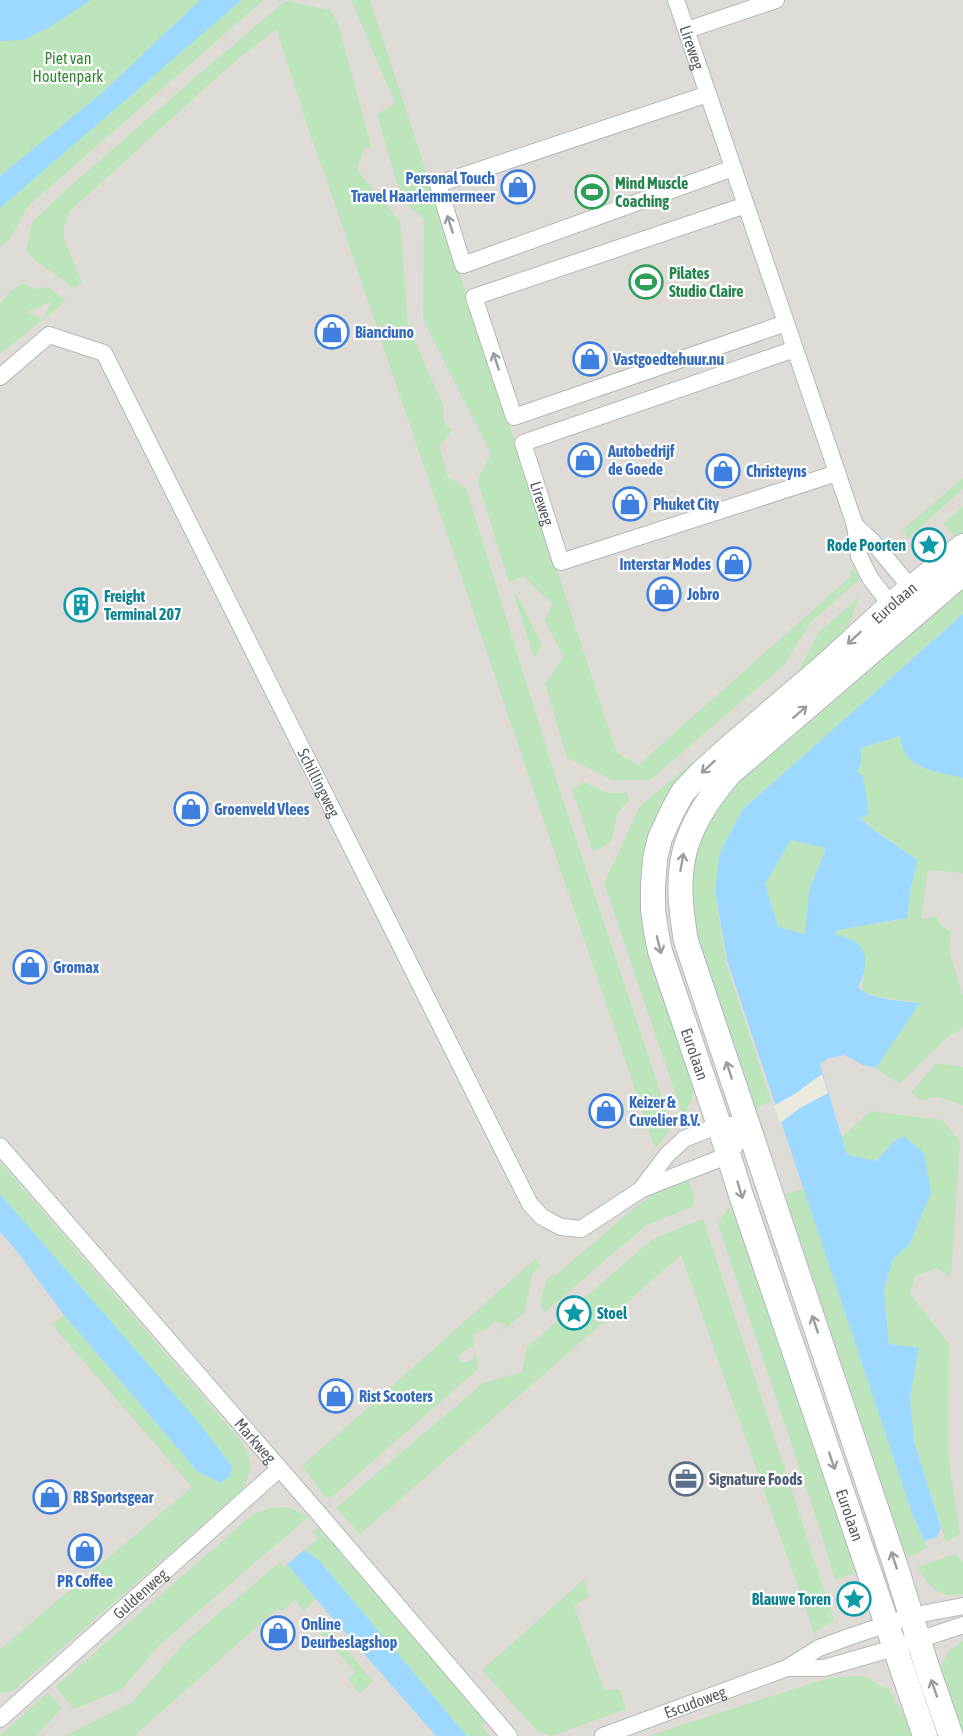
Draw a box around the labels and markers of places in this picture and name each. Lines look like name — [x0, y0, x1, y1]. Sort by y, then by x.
place label: Personal Touch Travel Haarlemmermeer — [351, 169, 495, 205]
shop icon: Personal Touch Travel Haarlemmermeer — [500, 169, 536, 205]
sports icon: Mind Muscle Coaching — [574, 174, 610, 210]
place label: Mind Muscle Coaching — [615, 174, 688, 210]
sports icon: Pilates Studio Claire — [628, 264, 664, 300]
place label: Pilates Studio Claire — [669, 264, 744, 300]
shop icon: Bianciuno — [314, 314, 350, 350]
place label: Bianciuno — [355, 323, 415, 341]
shop icon: Vastgoedtehuur.nu — [572, 341, 608, 377]
place label: Vastgoedtehuur.nu — [612, 350, 725, 368]
shop icon: Autobedrijf de Goede — [567, 442, 603, 478]
place label: Autobedrijf de Goede — [607, 442, 675, 478]
shop icon: Christeyns — [705, 453, 741, 489]
place label: Christeyns — [746, 462, 807, 480]
shop icon: Phuket City — [612, 486, 648, 522]
place label: Phuket City — [653, 495, 720, 513]
place icon: Rode Poorten — [911, 527, 947, 563]
place label: Rode Poorten — [827, 536, 906, 554]
shop icon: Interstar Modes — [716, 546, 752, 582]
place label: Interstar Modes — [619, 555, 711, 573]
shop icon: Jobro — [646, 576, 682, 612]
place label: Jobro — [686, 585, 720, 603]
building icon: Freight Terminal 207 — [63, 587, 99, 623]
place label: Freight Terminal 207 — [104, 587, 181, 623]
shop icon: Groenveld Vlees — [173, 791, 209, 827]
place label: Groenveld Vlees — [214, 800, 310, 818]
shop icon: Gromax — [12, 949, 48, 985]
place label: Gromax — [53, 958, 100, 976]
shop icon: Keizer & Cuvelier B.V. — [588, 1093, 624, 1129]
place label: Keizer & Cuvelier B.V. — [629, 1093, 700, 1129]
place icon: Stoel — [556, 1295, 592, 1331]
place label: Stoel — [597, 1304, 628, 1322]
shop icon: Rist Scooters — [318, 1378, 354, 1414]
place label: Rist Scooters — [359, 1387, 433, 1405]
office icon: Signature Foods — [668, 1461, 704, 1497]
place label: Signature Foods — [709, 1470, 803, 1488]
shop icon: RB Sportsgear — [32, 1479, 68, 1515]
place label: RB Sportsgear — [73, 1488, 154, 1506]
shop icon: PR Coffee — [67, 1533, 103, 1569]
place label: PR Coffee — [57, 1572, 113, 1590]
place icon: Blauwe Toren — [836, 1581, 872, 1617]
place label: Blauwe Toren — [752, 1590, 831, 1608]
shop icon: Online Deurbeslagshop — [260, 1615, 296, 1651]
place label: Online Deurbeslagshop — [301, 1615, 398, 1651]

